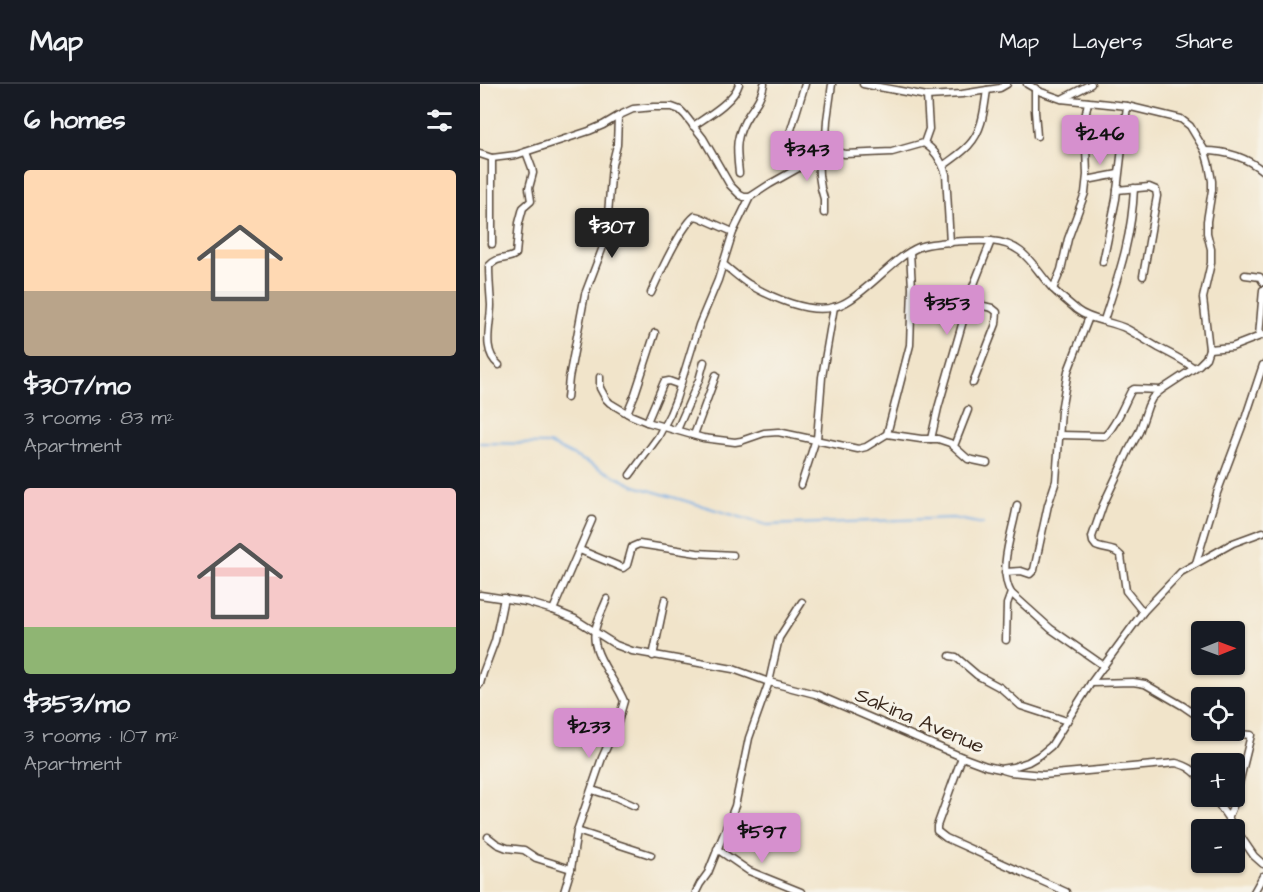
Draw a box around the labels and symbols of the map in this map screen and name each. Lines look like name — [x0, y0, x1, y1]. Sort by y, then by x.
pin: $246 — [1064, 115, 1136, 166]
pin: $343 — [771, 131, 843, 182]
pin: $307 — [576, 208, 648, 259]
pin: $353 — [911, 285, 983, 336]
north arrow — [1191, 621, 1245, 675]
street label: Sakina Avenue — [851, 680, 989, 761]
pin: $233 — [553, 708, 625, 759]
pin: $597 — [726, 813, 798, 864]

